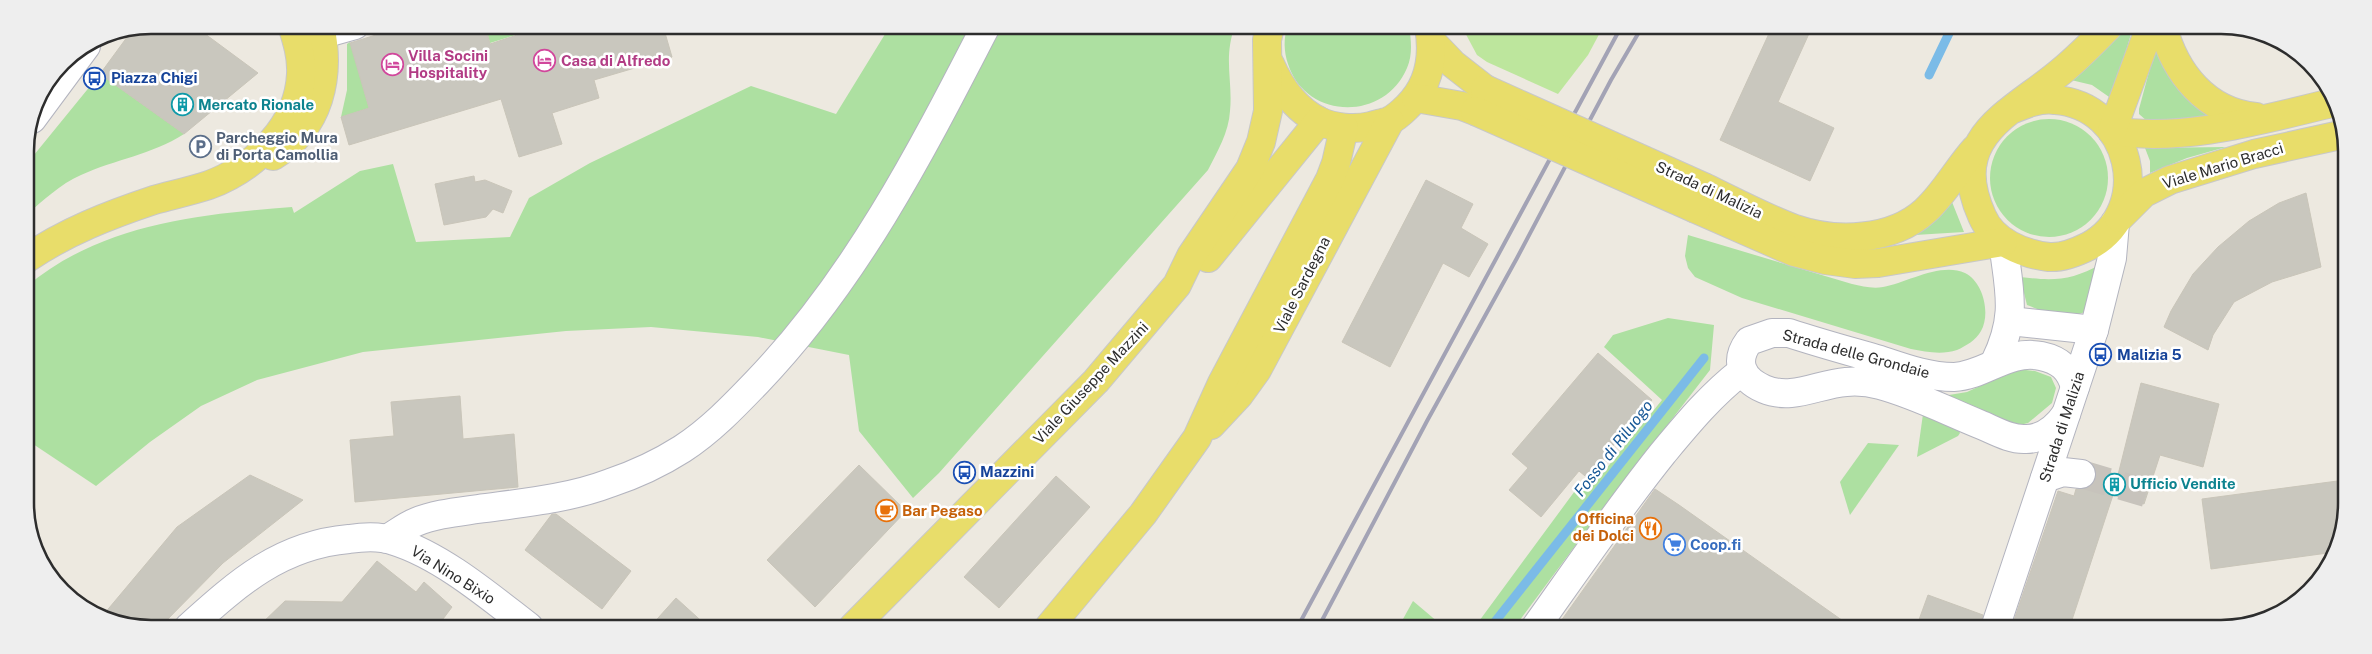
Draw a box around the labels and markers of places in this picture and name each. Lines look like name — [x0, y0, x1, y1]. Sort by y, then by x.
place label: Villa Socini Hospitality — [408, 47, 488, 81]
hotel icon: Casa di Alfredo — [533, 49, 557, 73]
place label: Casa di Alfredo — [561, 52, 671, 69]
hotel icon: Villa Socini Hospitality — [380, 53, 404, 77]
bus stop icon: Piazza Chigi — [83, 66, 107, 90]
place label: Piazza Chigi — [111, 69, 197, 86]
building icon: Mercato Rionale — [170, 93, 194, 117]
place label: Mercato Rionale — [198, 96, 314, 113]
place label: Parcheggio Mura di Porta Camollia — [216, 129, 338, 163]
parking icon: Parcheggio Mura di Porta Camollia — [188, 135, 212, 159]
bus stop icon: Malizia 5 — [2089, 343, 2113, 367]
place label: Malizia 5 — [2117, 346, 2182, 363]
bus stop icon: Mazzini — [952, 460, 976, 484]
place label: Mazzini — [980, 463, 1034, 480]
building icon: Ufficio Vendite — [2102, 472, 2126, 496]
place label: Ufficio Vendite — [2130, 475, 2236, 492]
cafe icon: Bar Pegaso — [874, 499, 898, 523]
place label: Bar Pegaso — [902, 502, 983, 519]
place label: Officina dei Dolci — [1573, 510, 1634, 544]
restaurant icon: Officina dei Dolci — [1638, 516, 1662, 540]
supermarket icon: Coop.fi — [1662, 533, 1686, 557]
place label: Coop.fi — [1690, 536, 1741, 553]

